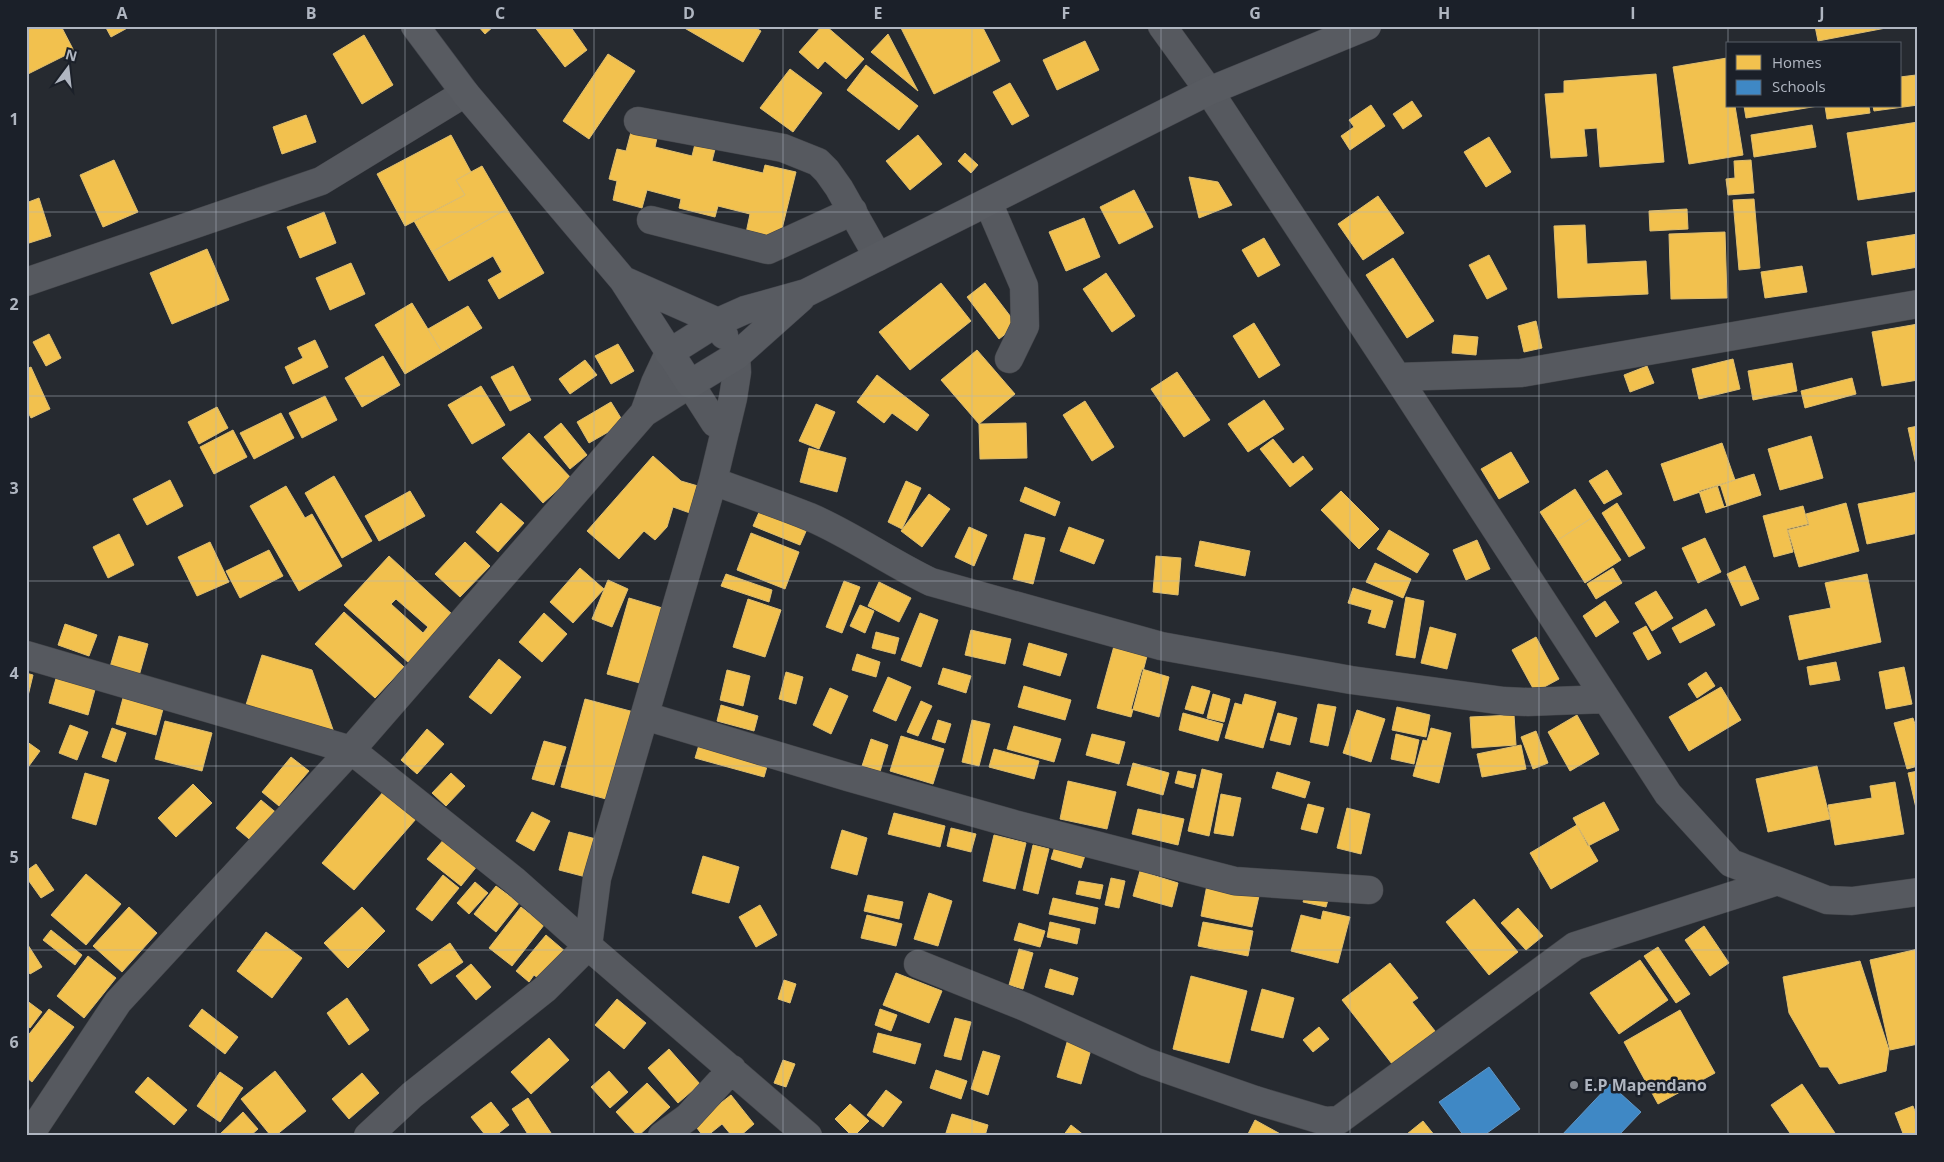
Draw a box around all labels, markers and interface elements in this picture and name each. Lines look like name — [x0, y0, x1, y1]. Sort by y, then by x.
text: A — [116, 2, 128, 24]
text: B — [306, 2, 316, 24]
text: C — [495, 2, 505, 24]
text: D — [683, 2, 695, 24]
text: E — [874, 2, 883, 24]
text: F — [1062, 2, 1070, 24]
text: G — [1249, 2, 1261, 24]
text: H — [1438, 2, 1450, 24]
text: I — [1630, 2, 1636, 24]
text: J — [1817, 2, 1825, 24]
north arrow — [42, 42, 92, 92]
legend — [1726, 42, 1902, 108]
text: N — [64, 44, 79, 66]
text: Homes — [1772, 52, 1822, 72]
text: Schools — [1772, 76, 1826, 96]
text: 1 — [9, 108, 19, 130]
text: 2 — [9, 293, 19, 315]
text: 3 — [9, 477, 19, 499]
text: 4 — [9, 662, 19, 684]
text: 5 — [9, 846, 19, 868]
text: 6 — [9, 1031, 19, 1053]
place label: E.P Mapendano — [1584, 1074, 1707, 1096]
marker: E.P Mapendano — [1568, 1079, 1580, 1091]

